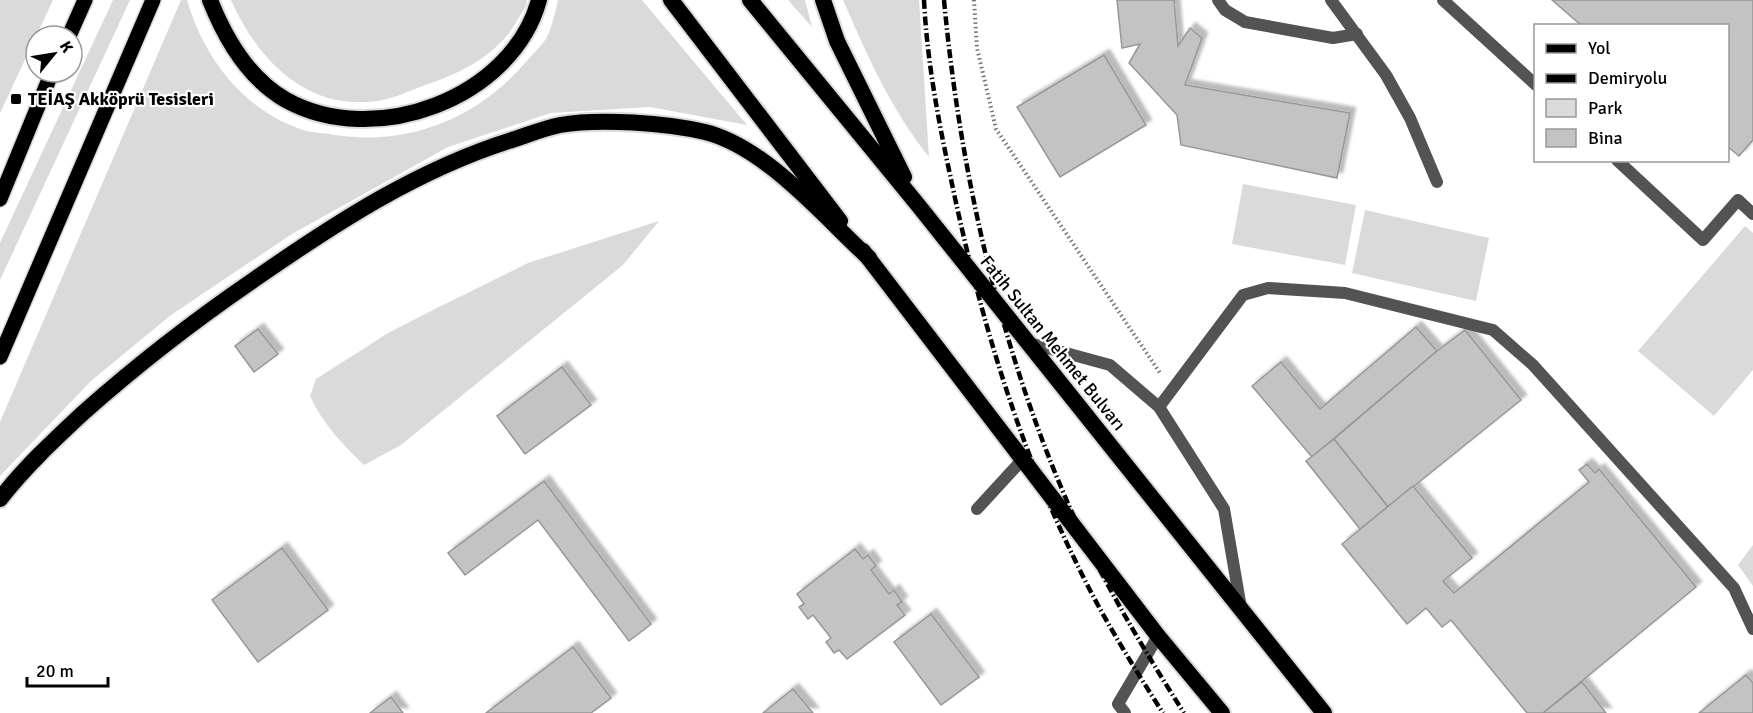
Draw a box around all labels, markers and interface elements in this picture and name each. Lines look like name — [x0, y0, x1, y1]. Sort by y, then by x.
north arrow — [24, 24, 84, 84]
legend — [1534, 24, 1729, 162]
text: Yol — [1588, 37, 1611, 59]
text: K — [55, 38, 77, 56]
text: Demiryolu — [1588, 67, 1667, 89]
place label: TEİAŞ Akköprü Tesisleri — [28, 88, 214, 110]
marker: TEİAŞ Akköprü Tesisleri — [9, 92, 23, 106]
text: Park — [1588, 97, 1623, 119]
text: Bina — [1588, 127, 1623, 149]
street label: Fatih Sultan Mehmet Bulvarı — [976, 251, 1130, 435]
scale bar — [27, 650, 108, 688]
text: 20 m — [36, 660, 74, 682]

